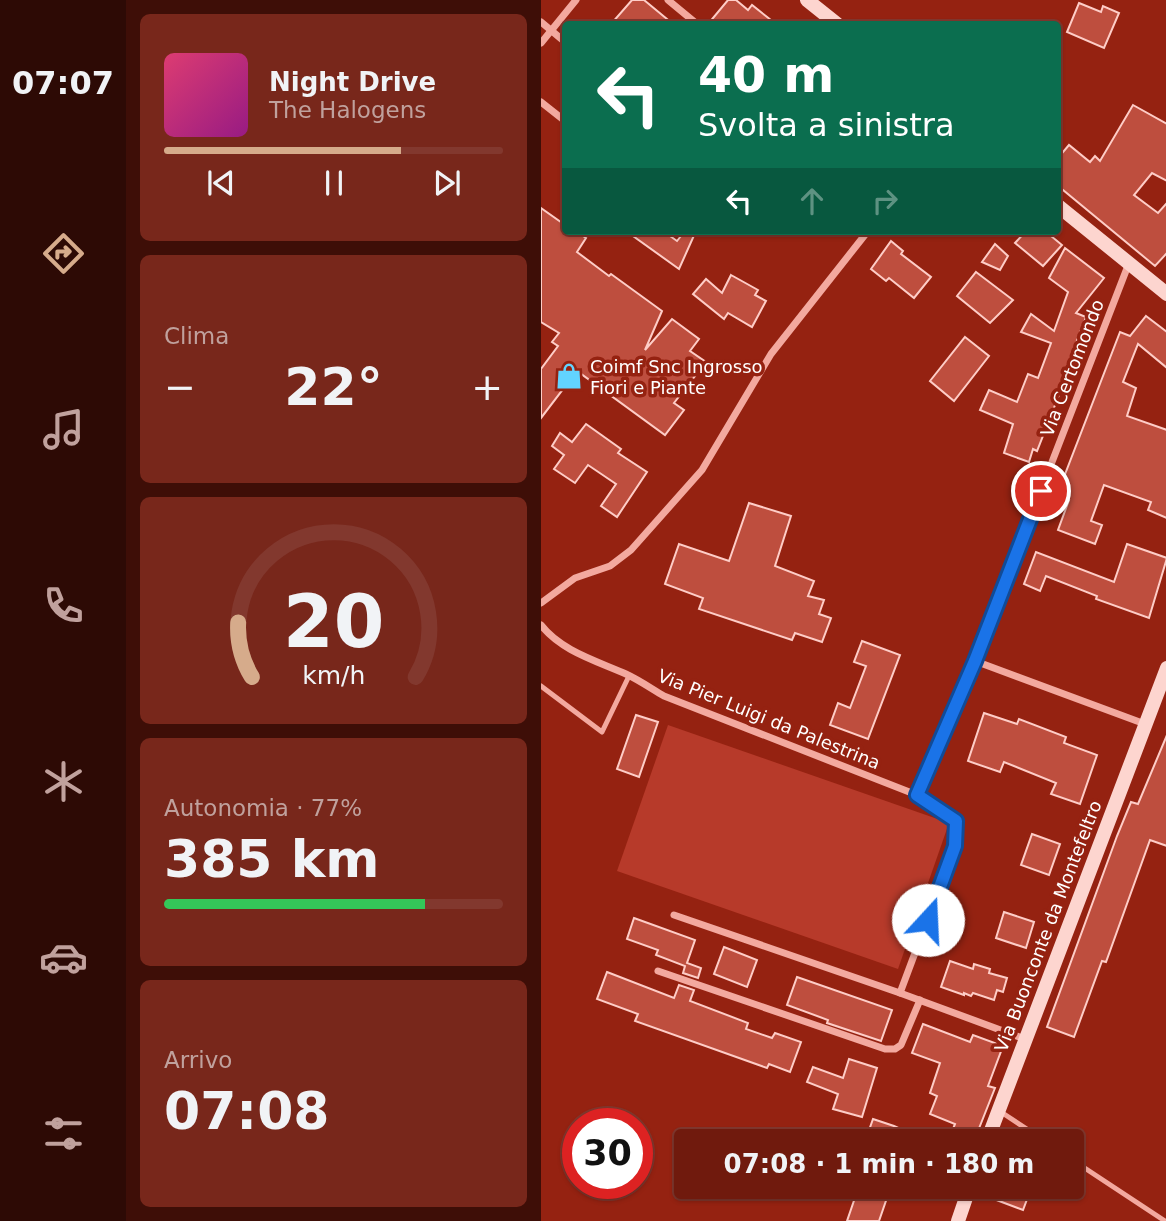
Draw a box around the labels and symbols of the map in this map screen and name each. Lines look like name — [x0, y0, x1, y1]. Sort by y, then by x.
street label: Via Certomondo — [1036, 296, 1108, 440]
place label: Coimf Snc Ingrosso Fiori e Piante — [590, 356, 763, 398]
shop icon: Coimf Snc Ingrosso Fiori e Piante — [554, 361, 584, 391]
pin — [1011, 461, 1071, 521]
street label: Via Pier Luigi da Palestrina — [655, 665, 883, 773]
street label: Via Buonconte da Montefeltro — [990, 797, 1106, 1055]
position arrow — [891, 883, 965, 957]
speed limit sign: 30 — [562, 1108, 653, 1199]

